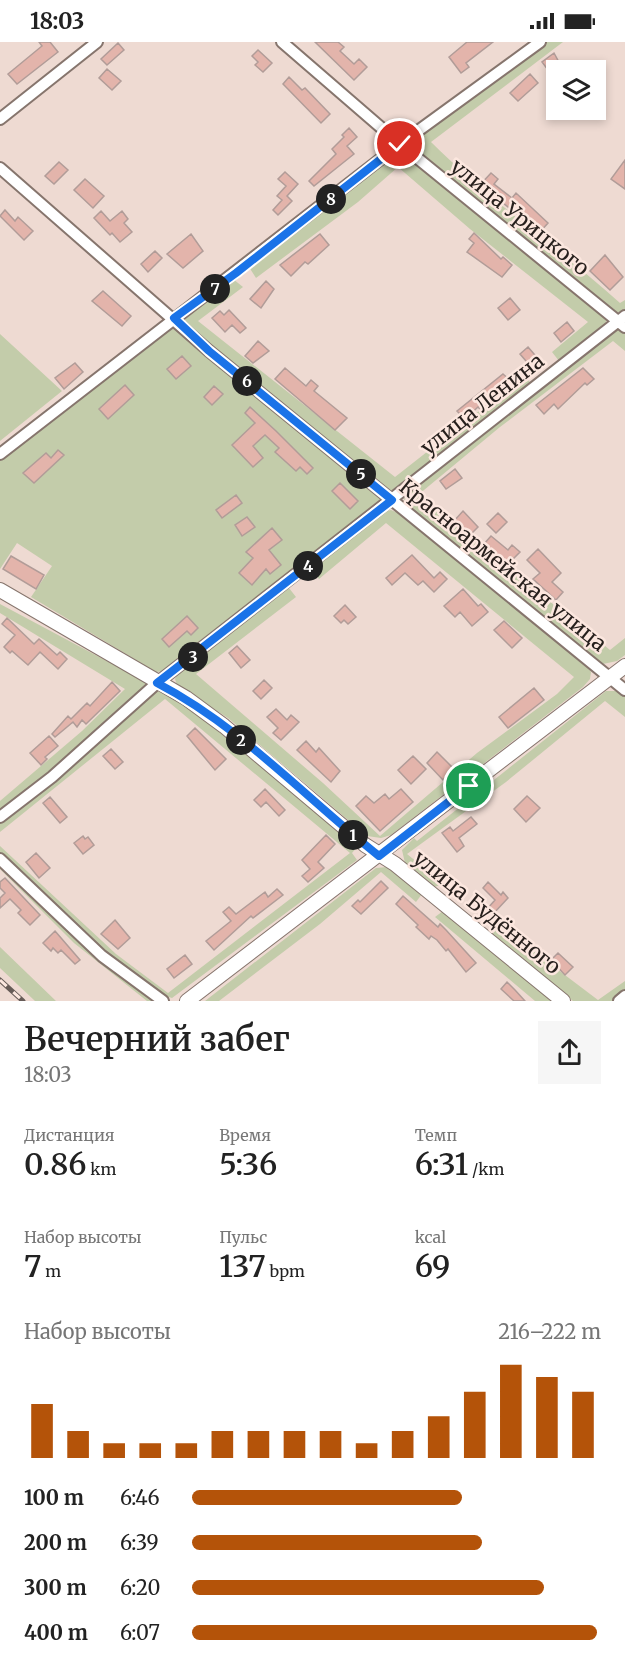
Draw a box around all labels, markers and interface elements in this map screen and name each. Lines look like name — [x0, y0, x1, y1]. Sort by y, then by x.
text: 18:03 — [30, 7, 84, 35]
map controls — [546, 60, 606, 120]
button: layers — [546, 60, 606, 120]
pin — [374, 118, 425, 169]
icon: check — [383, 127, 416, 160]
street label: улица Урицкого — [445, 153, 595, 281]
pin: 8 — [316, 184, 346, 214]
text: 8 — [326, 189, 336, 209]
pin: 7 — [200, 274, 230, 304]
text: 7 — [210, 279, 220, 299]
street label: улица Ленина — [415, 347, 549, 461]
pin: 6 — [232, 366, 262, 396]
text: 6 — [242, 371, 252, 391]
pin: 5 — [346, 459, 376, 489]
text: 5 — [356, 464, 366, 484]
street label: Красноармейская улица — [394, 473, 612, 657]
pin: 4 — [293, 551, 323, 581]
text: 4 — [303, 556, 313, 576]
pin: 3 — [178, 642, 208, 672]
text: 3 — [188, 647, 198, 667]
pin: 2 — [226, 725, 256, 755]
text: 2 — [236, 730, 246, 750]
pin — [443, 760, 494, 811]
icon: arrive — [452, 769, 485, 802]
pin: 1 — [338, 820, 368, 850]
text: 1 — [349, 825, 357, 845]
street label: улица Будённого — [408, 844, 566, 980]
text: Вечерний забег — [24, 1019, 290, 1060]
button: share — [538, 1021, 601, 1084]
text: 18:03 — [24, 1062, 72, 1087]
text: Дистанция — [24, 1125, 115, 1145]
text: Время — [219, 1125, 271, 1145]
text: Темп — [415, 1125, 457, 1145]
text: 0.86 — [24, 1145, 86, 1183]
text: 5:36 — [219, 1145, 277, 1183]
text: 6:31 — [415, 1145, 468, 1183]
text: km — [86, 1159, 116, 1179]
text: /km — [468, 1159, 504, 1179]
text: Набор высоты — [24, 1227, 142, 1247]
text: Пульс — [219, 1227, 267, 1247]
text: kcal — [415, 1227, 446, 1247]
text: 7 — [24, 1247, 41, 1285]
text: 137 — [219, 1247, 266, 1285]
text: 69 — [415, 1247, 450, 1285]
text: m — [41, 1261, 61, 1281]
text: bpm — [266, 1261, 305, 1281]
text: Набор высоты — [24, 1319, 171, 1344]
text: 216–222 m — [498, 1319, 601, 1344]
text: 100 m — [24, 1485, 84, 1510]
text: 6:46 — [120, 1485, 160, 1510]
text: 200 m — [24, 1530, 87, 1555]
text: 6:39 — [120, 1530, 159, 1555]
text: 300 m — [24, 1575, 87, 1600]
text: 6:20 — [120, 1575, 160, 1600]
text: 400 m — [24, 1620, 88, 1645]
text: 6:07 — [120, 1620, 160, 1645]

